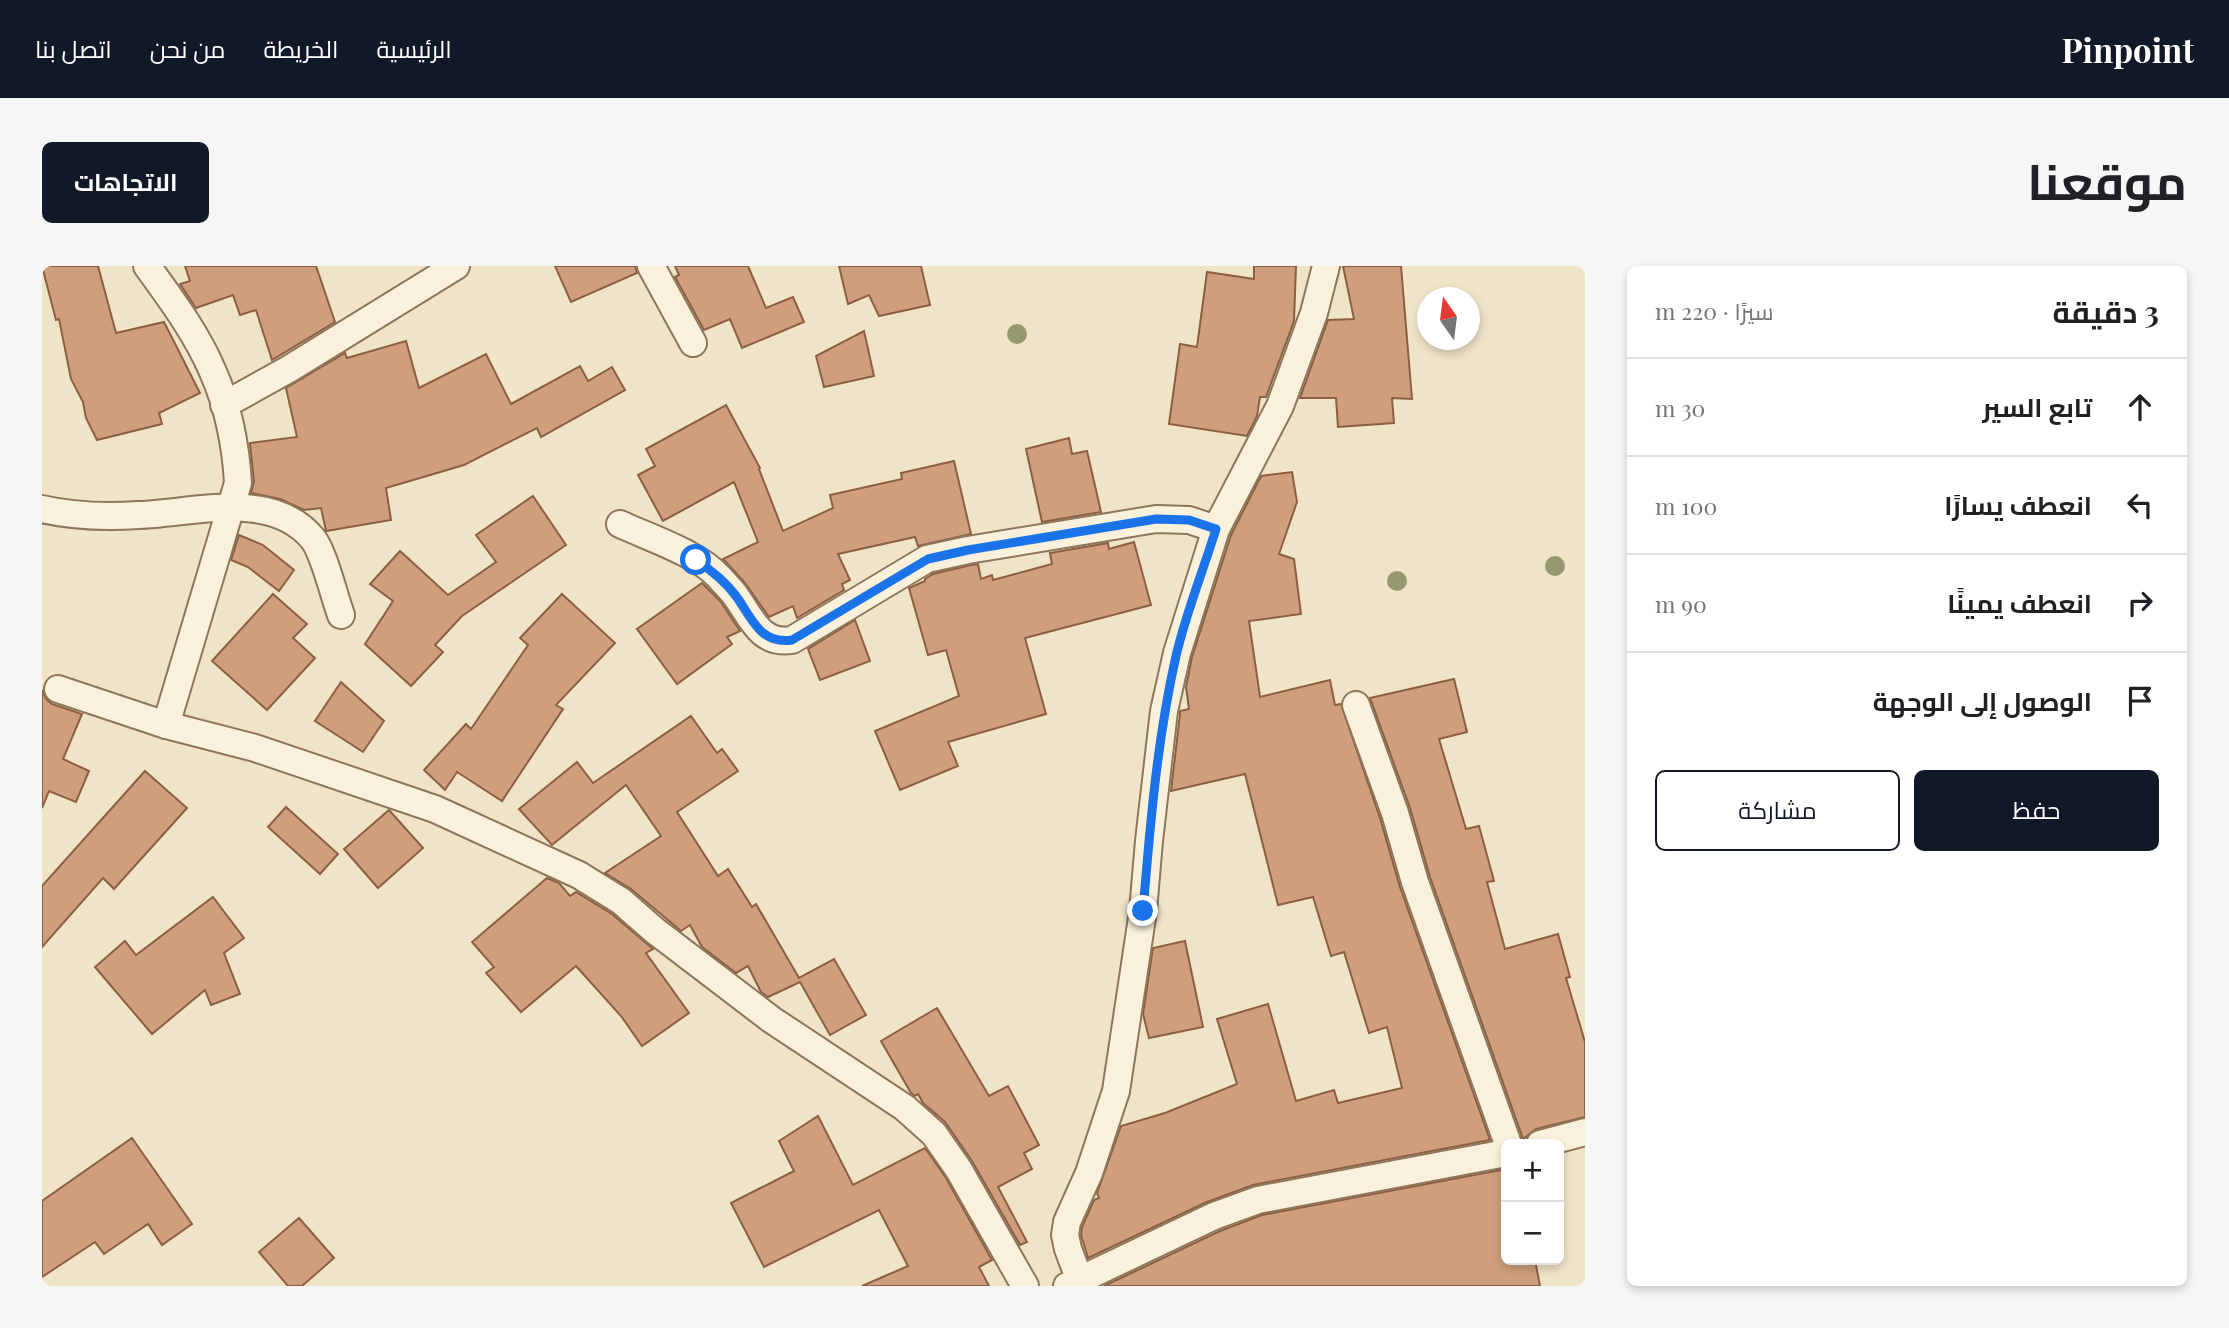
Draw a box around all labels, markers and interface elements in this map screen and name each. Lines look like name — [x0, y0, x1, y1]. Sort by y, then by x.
text: Pinpoint — [2061, 27, 2194, 71]
text: اتصل بنا — [35, 32, 112, 64]
text: من نحن — [150, 32, 225, 64]
text: الخريطة — [263, 32, 338, 64]
text: الرئيسية — [376, 32, 452, 64]
button: الاتجاهات — [42, 142, 209, 223]
text: موقعنا — [2027, 147, 2187, 212]
north arrow — [1417, 287, 1480, 350]
text: 3 دقيقة — [2053, 291, 2159, 331]
text: سيرًا · 220 m — [1655, 295, 1773, 326]
icon: ahead — [2121, 388, 2159, 426]
text: تابع السير — [1983, 389, 2092, 424]
text: 30 m — [1655, 392, 1705, 423]
icon: left — [2121, 486, 2159, 524]
text: انعطف يسارًا — [1944, 487, 2092, 522]
text: 100 m — [1655, 490, 1717, 521]
route start — [680, 544, 711, 575]
icon: right — [2121, 584, 2159, 622]
text: انعطف يمينًا — [1947, 585, 2092, 620]
text: 90 m — [1655, 588, 1707, 619]
icon: arrive — [2121, 682, 2159, 720]
text: الوصول إلى الوجهة — [1873, 683, 2092, 718]
button: مشاركة — [1655, 770, 1900, 851]
button: حفظ — [1914, 770, 2159, 851]
route end — [1127, 895, 1158, 926]
map controls — [1501, 1139, 1564, 1265]
button: + — [1501, 1139, 1564, 1202]
button: − — [1501, 1202, 1564, 1265]

